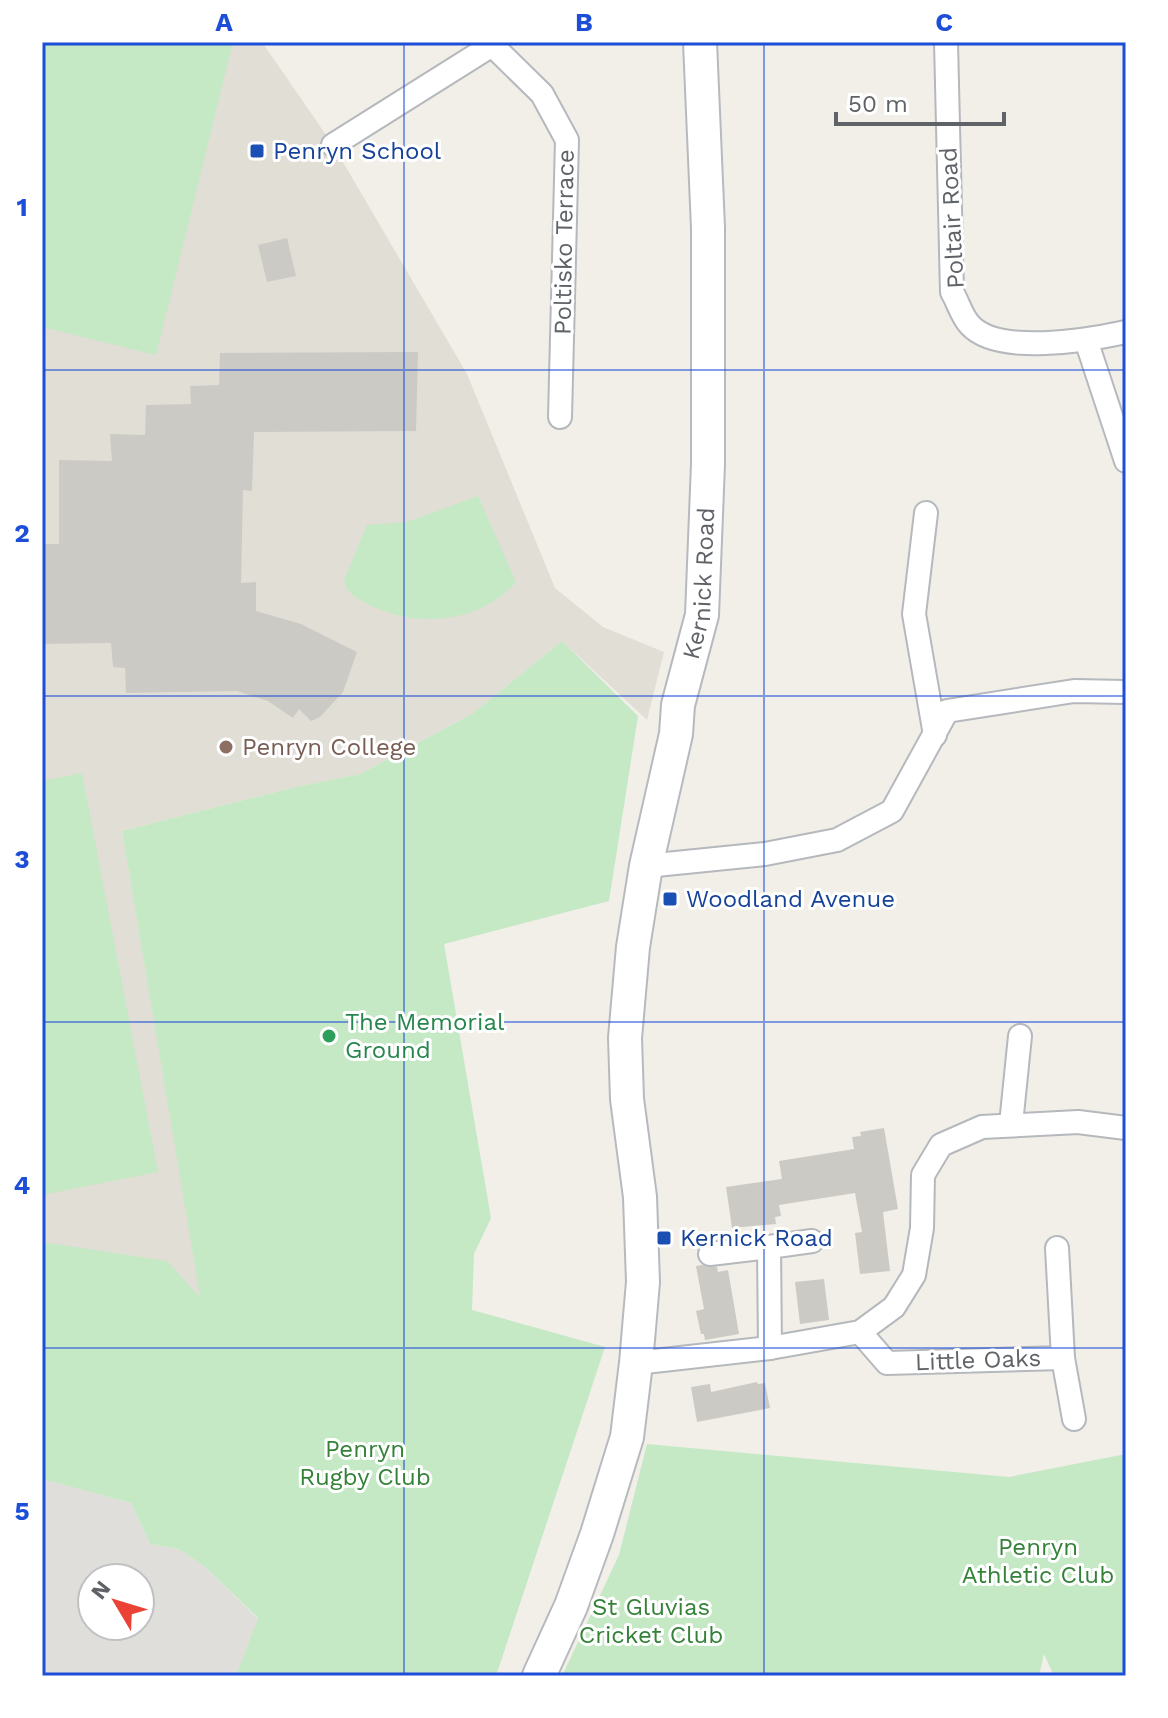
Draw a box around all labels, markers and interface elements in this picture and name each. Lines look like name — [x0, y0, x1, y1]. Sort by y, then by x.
text: A — [215, 7, 233, 37]
text: B — [575, 7, 593, 37]
text: C — [935, 7, 953, 37]
scale bar — [836, 76, 1004, 126]
text: 50 m — [848, 90, 908, 118]
place label: Penryn School — [273, 137, 442, 165]
marker: Penryn School — [248, 142, 266, 160]
street label: Poltair Road — [934, 146, 970, 290]
street label: Poltisko Terrace — [548, 149, 580, 335]
text: 1 — [16, 192, 28, 222]
street label: Kernick Road — [677, 507, 720, 662]
text: 2 — [14, 518, 30, 548]
place label: Penryn College — [242, 733, 416, 761]
marker: Penryn College — [217, 738, 235, 756]
text: 3 — [14, 844, 30, 874]
place label: Woodland Avenue — [686, 885, 895, 913]
marker: Woodland Avenue — [661, 890, 679, 908]
place label: The Memorial Ground — [345, 1008, 505, 1064]
marker: The Memorial Ground — [320, 1027, 338, 1045]
text: 4 — [14, 1170, 31, 1200]
place label: Kernick Road — [680, 1224, 833, 1252]
marker: Kernick Road — [655, 1229, 673, 1247]
street label: Little Oaks — [914, 1344, 1042, 1376]
park label: Penryn Rugby Club — [299, 1435, 431, 1491]
text: 5 — [14, 1496, 30, 1526]
park label: Penryn Athletic Club — [962, 1533, 1114, 1589]
north arrow — [76, 1562, 156, 1642]
text: N — [86, 1576, 116, 1604]
park label: St Gluvias Cricket Club — [579, 1593, 723, 1649]

